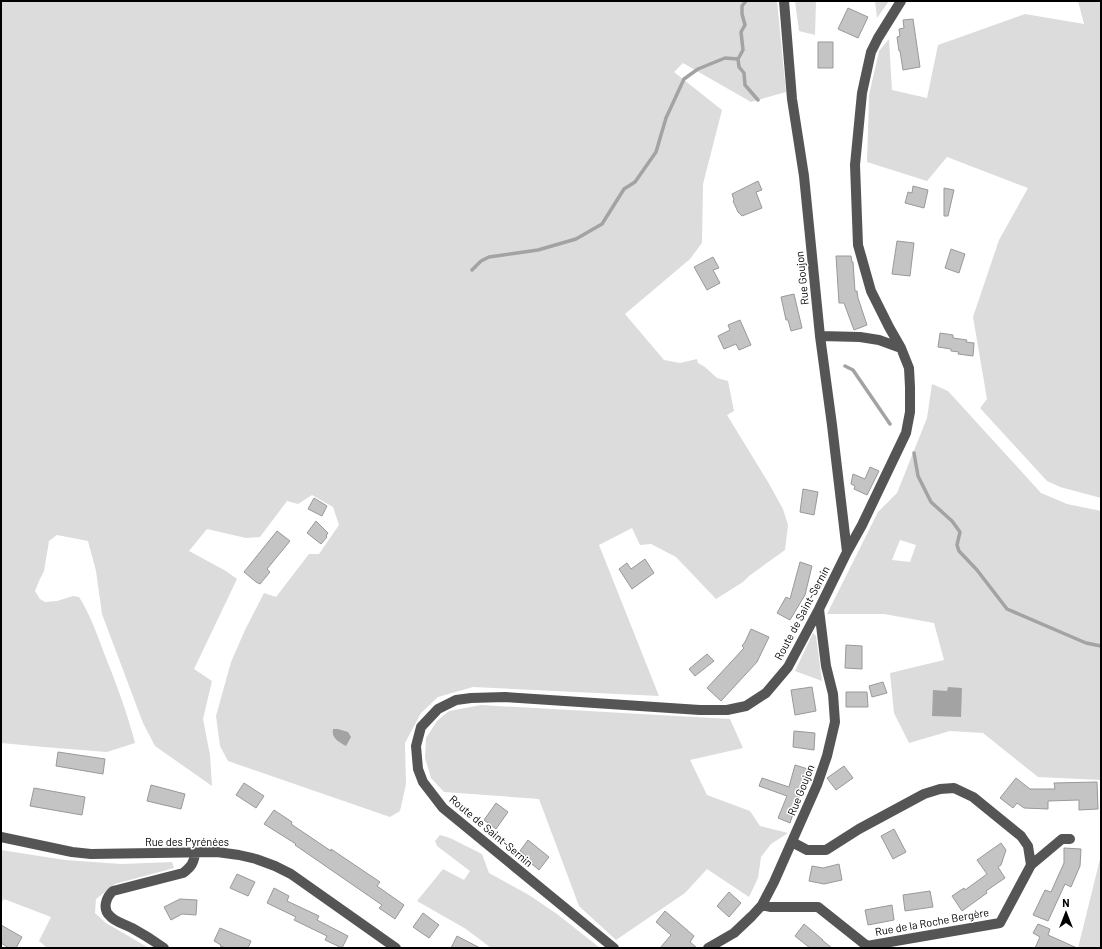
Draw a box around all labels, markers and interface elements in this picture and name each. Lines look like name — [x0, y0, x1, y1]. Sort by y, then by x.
street label: Rue Goujon — [792, 250, 811, 306]
street label: Route de Saint-Sernin — [771, 564, 832, 662]
street label: Rue Goujon — [784, 762, 817, 817]
street label: Route de Saint-Sernin — [447, 792, 536, 869]
street label: Rue des Pyrénées — [145, 835, 229, 848]
north arrow — [1046, 893, 1086, 933]
text: N — [1062, 896, 1070, 909]
street label: Rue de la Roche Bergère — [874, 905, 990, 938]

